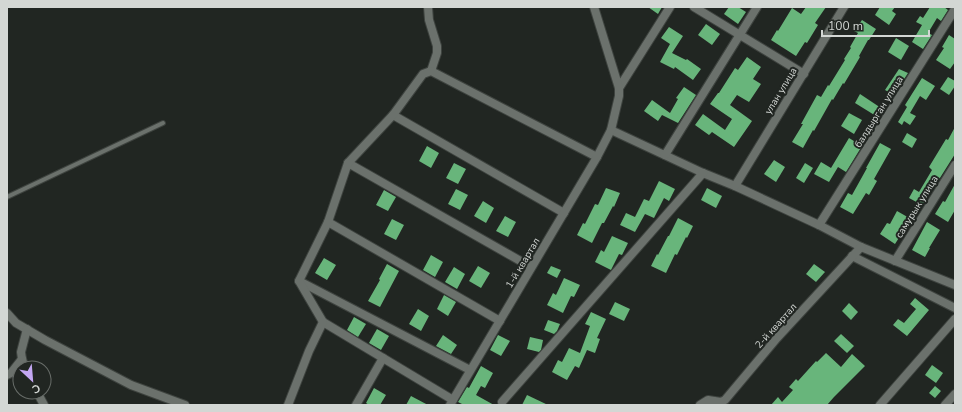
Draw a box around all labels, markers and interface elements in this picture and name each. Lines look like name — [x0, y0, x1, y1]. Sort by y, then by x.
scale bar — [822, 12, 929, 38]
text: 100 m — [828, 18, 863, 34]
street label: улан улица — [762, 65, 800, 117]
street label: балдырган улица — [851, 74, 907, 150]
street label: самурык улица — [892, 173, 942, 241]
street label: 1-й квартал — [503, 235, 543, 291]
street label: 2-й квартал — [752, 300, 800, 352]
north arrow — [12, 360, 52, 400]
text: С — [29, 380, 43, 397]

